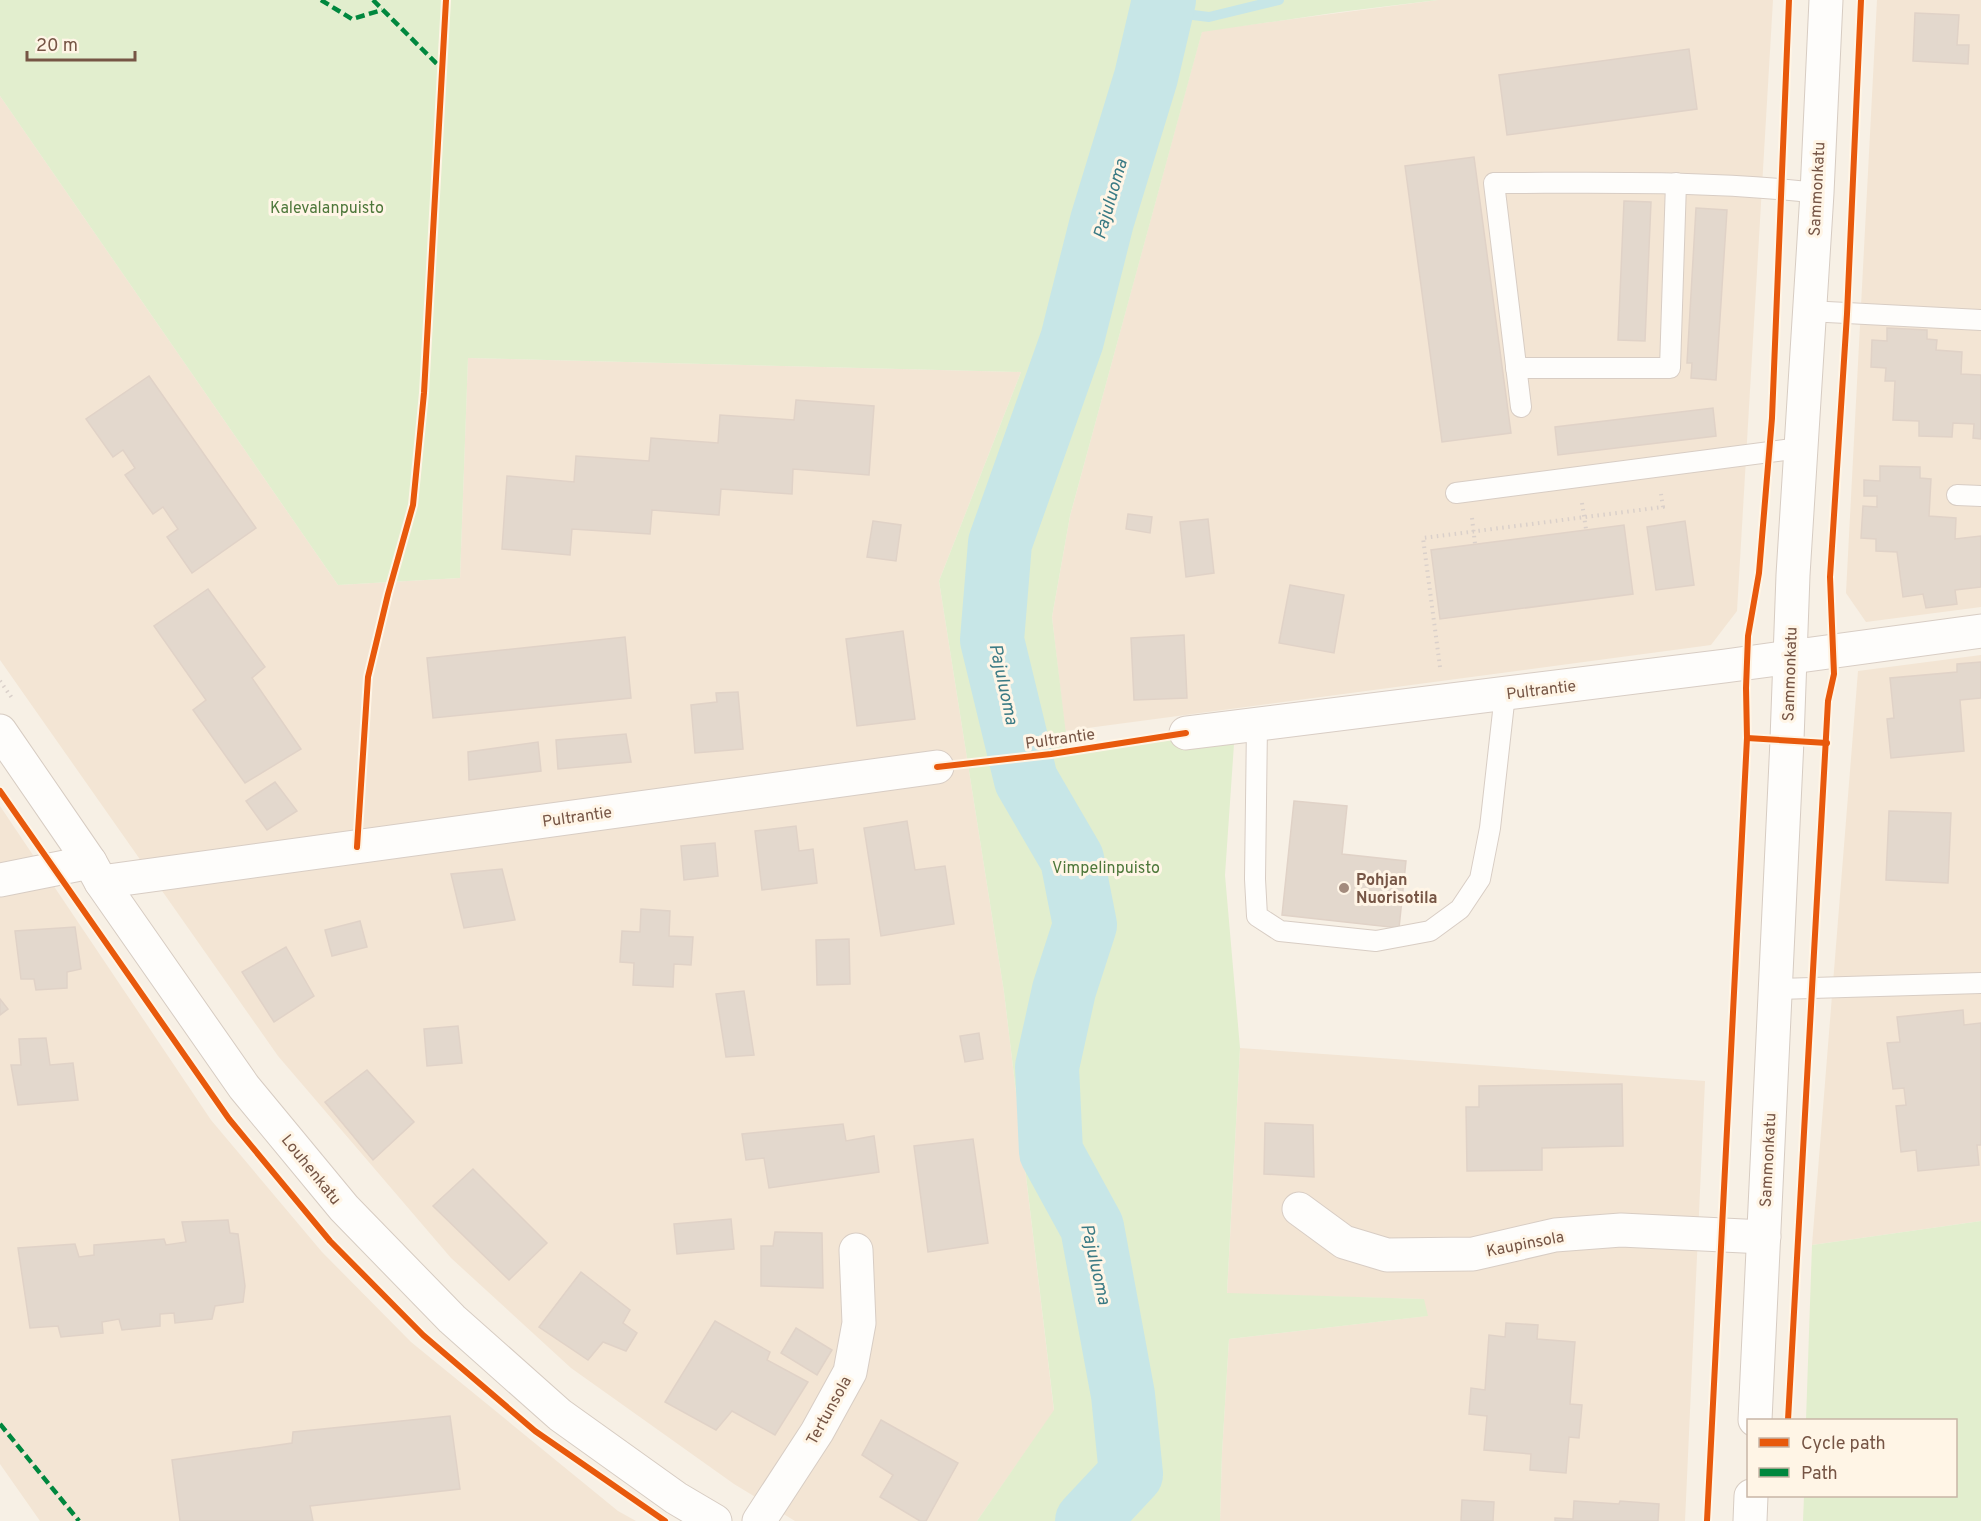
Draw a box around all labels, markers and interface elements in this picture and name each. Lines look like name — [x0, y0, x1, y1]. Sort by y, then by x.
scale bar — [27, 24, 135, 62]
text: 20 m — [36, 35, 78, 58]
street label: Sammonkatu — [1806, 141, 1830, 237]
water label: Pajuluoma — [1089, 156, 1134, 242]
park label: Kalevalanpuisto — [270, 199, 384, 219]
street label: Sammonkatu — [1779, 626, 1803, 722]
water label: Pajuluoma — [983, 642, 1022, 728]
street label: Pultrantie — [1505, 677, 1577, 705]
street label: Pultrantie — [1024, 725, 1096, 755]
street label: Pultrantie — [541, 803, 613, 833]
park label: Vimpelinpuisto — [1052, 859, 1160, 879]
place label: Pohjan Nuorisotila — [1356, 871, 1438, 909]
marker: Pohjan Nuorisotila — [1337, 881, 1351, 895]
street label: Sammonkatu — [1757, 1112, 1781, 1208]
street label: Louhenkatu — [276, 1131, 345, 1210]
water label: Pajuluoma — [1074, 1222, 1115, 1308]
street label: Kaupinsola — [1485, 1228, 1566, 1262]
street label: Tertunsola — [803, 1373, 857, 1449]
legend — [1747, 1419, 1957, 1497]
text: Cycle path — [1801, 1433, 1886, 1456]
text: Path — [1801, 1463, 1838, 1486]

